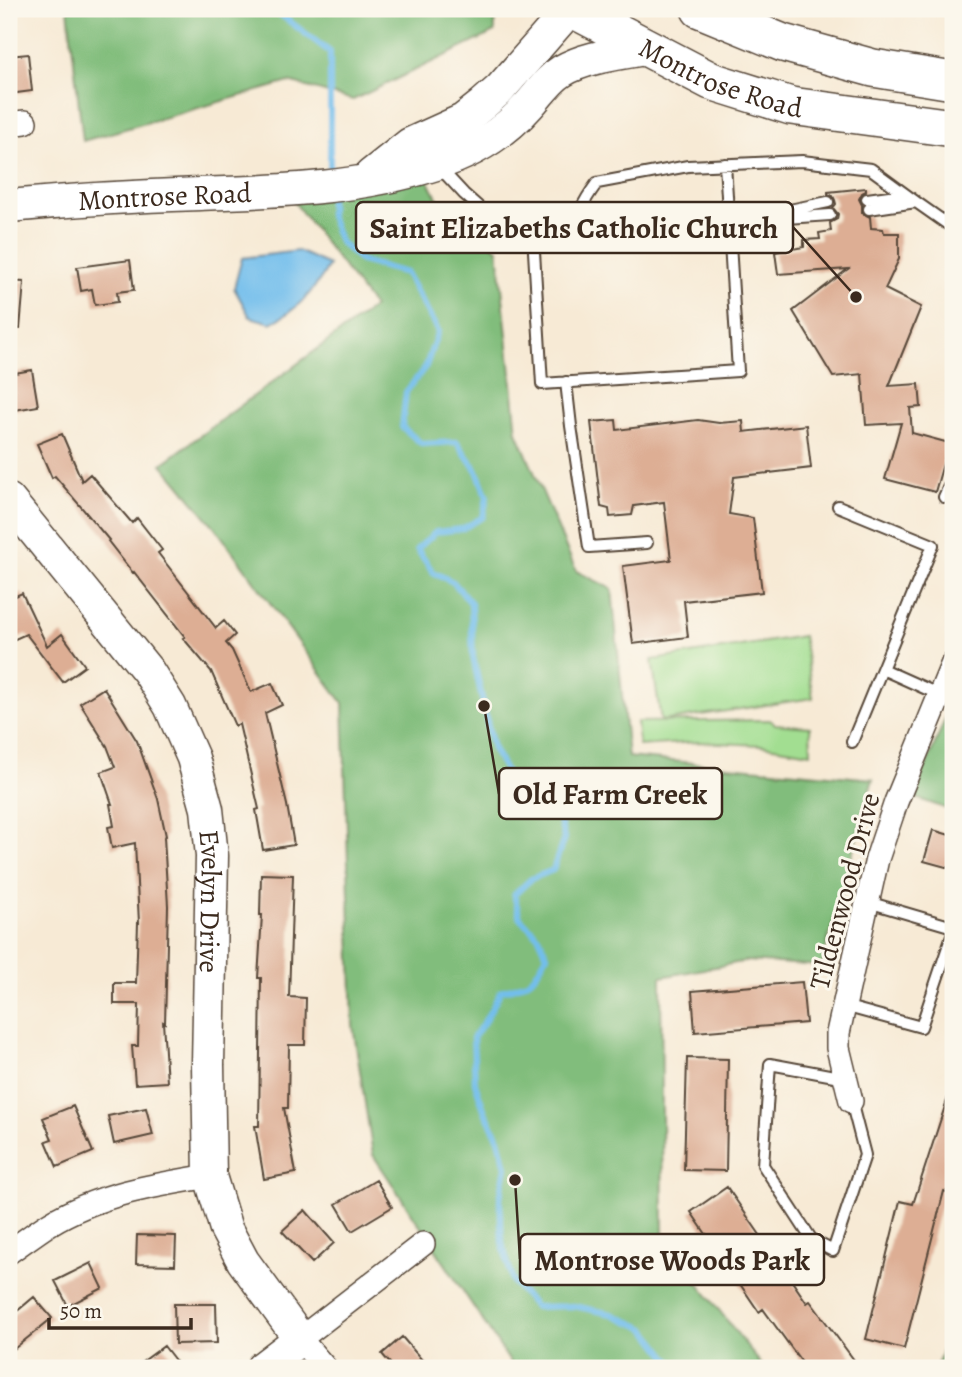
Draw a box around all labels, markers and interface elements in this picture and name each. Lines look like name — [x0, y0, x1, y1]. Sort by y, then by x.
street label: Montrose Road — [632, 29, 806, 127]
street label: Montrose Road — [77, 174, 253, 220]
callout: Saint Elizabeths Catholic Church — [356, 202, 793, 253]
text: Saint Elizabeths Catholic Church — [370, 208, 778, 248]
callout: Old Farm Creek — [499, 768, 722, 819]
text: Old Farm Creek — [513, 774, 708, 814]
street label: Tildenwood Drive — [800, 789, 889, 994]
street label: Evelyn Drive — [189, 828, 230, 973]
callout: Montrose Woods Park — [520, 1234, 824, 1285]
text: Montrose Woods Park — [534, 1240, 810, 1280]
scale bar — [49, 1286, 191, 1330]
text: 50 m — [60, 1297, 102, 1325]

